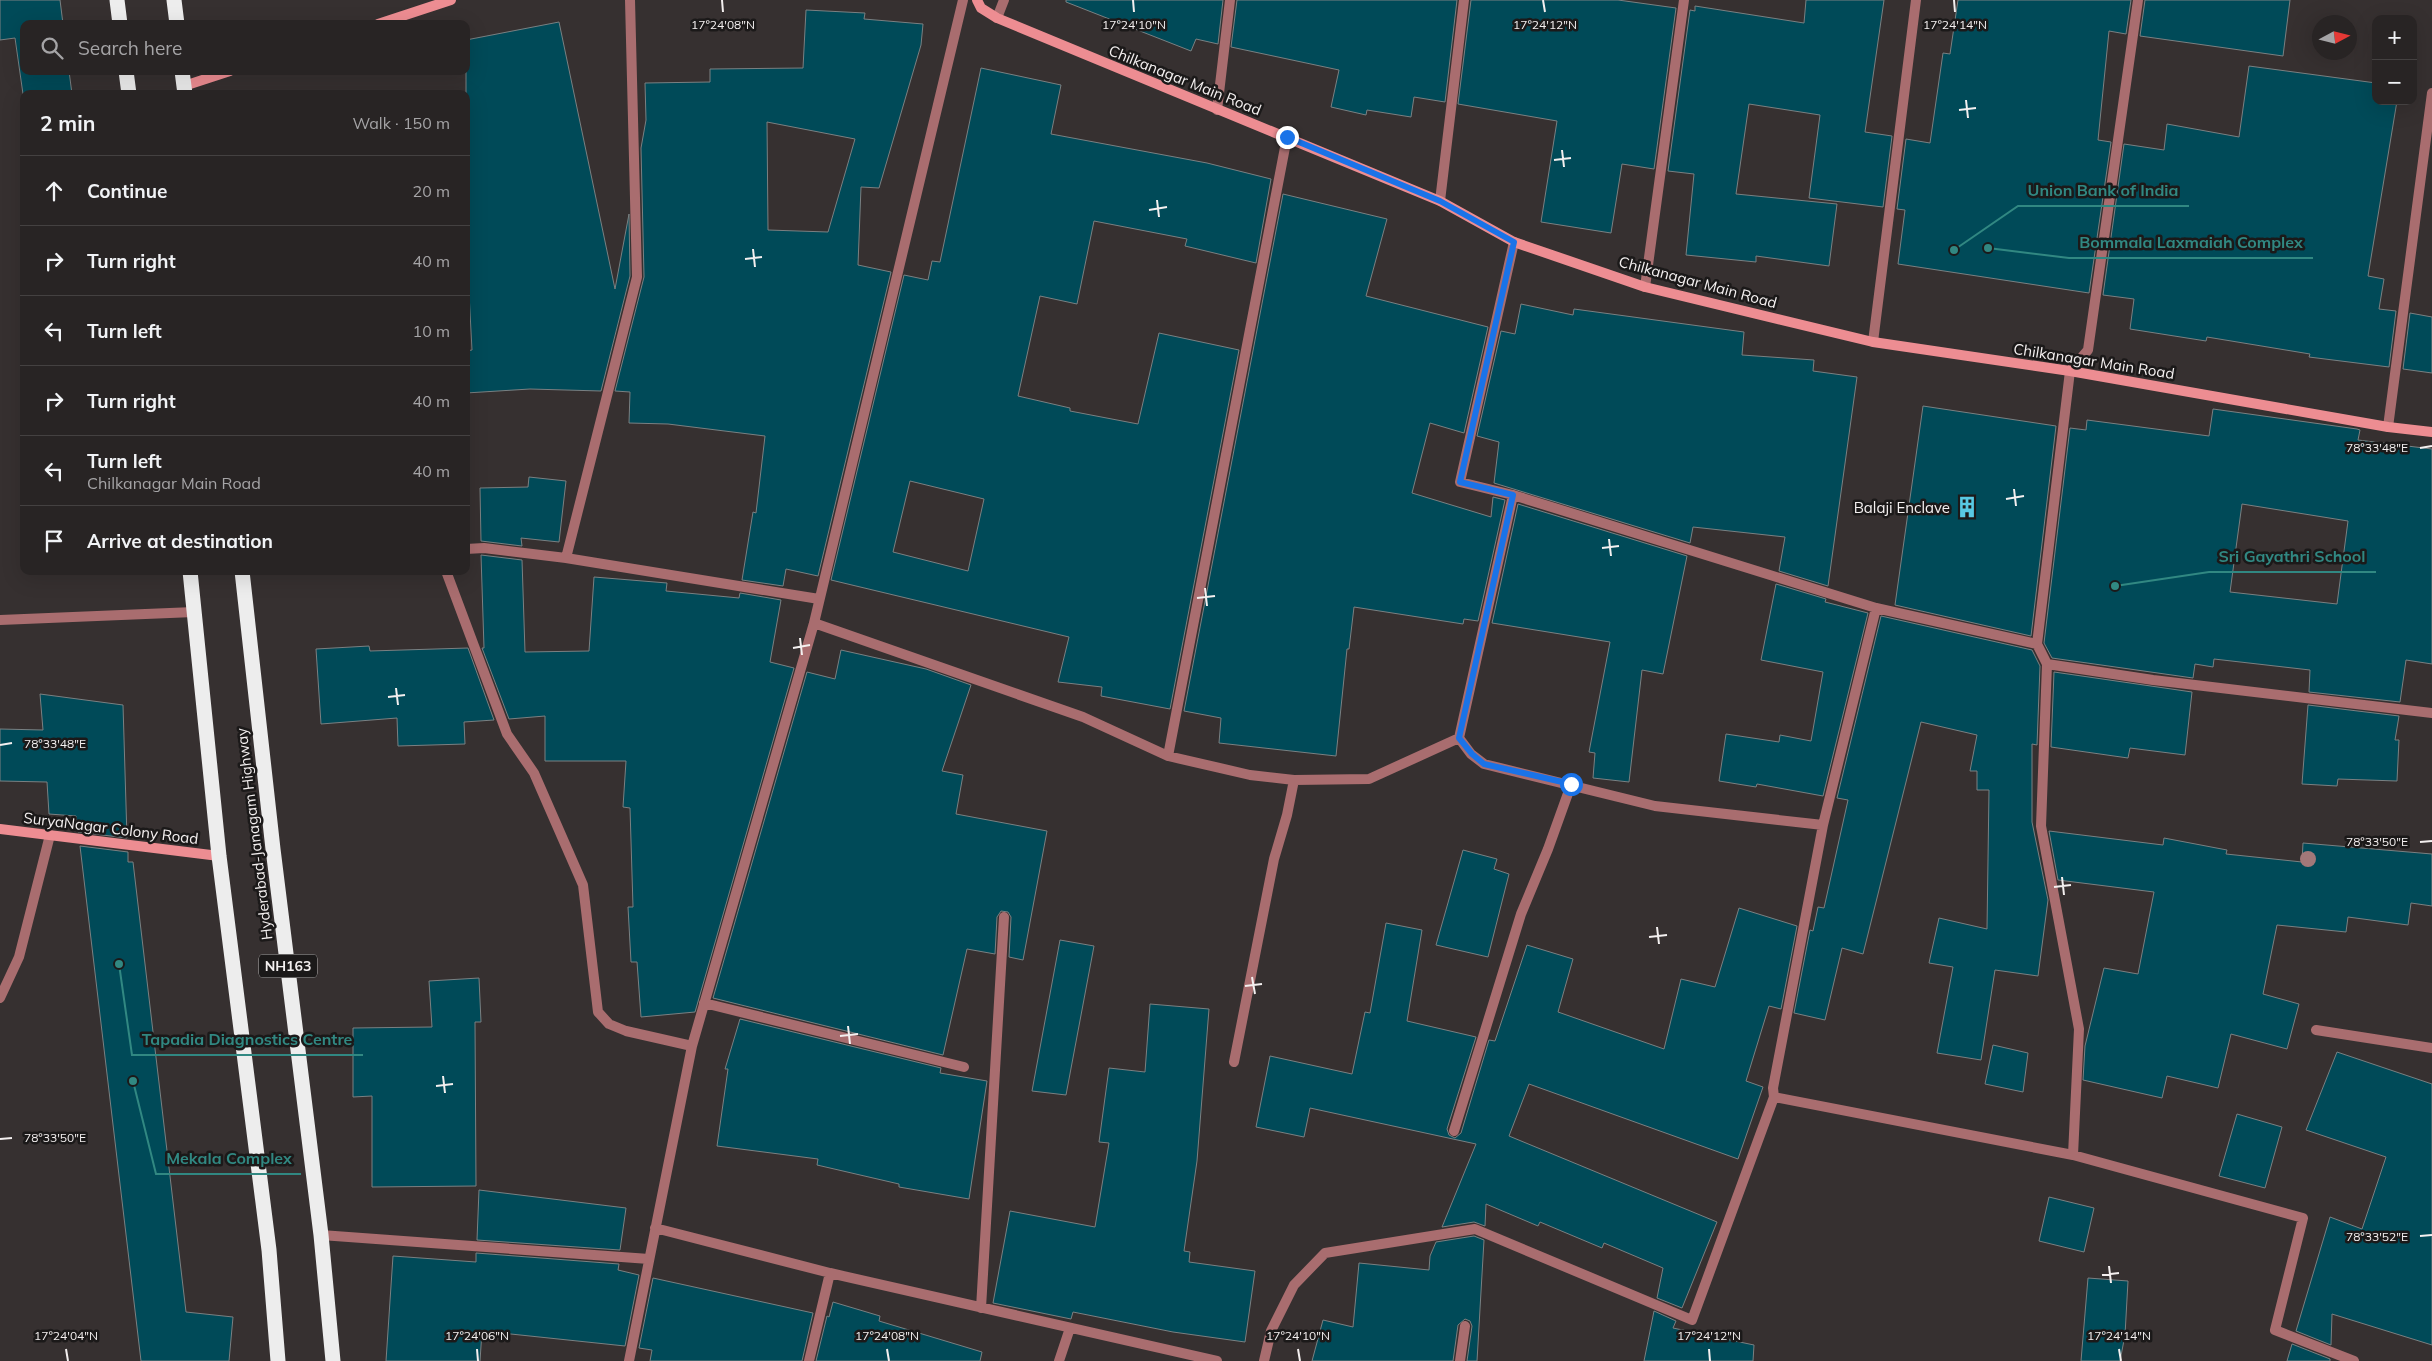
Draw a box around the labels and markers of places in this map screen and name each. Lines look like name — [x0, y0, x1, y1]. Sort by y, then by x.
callout: Union Bank of India — [2018, 175, 2189, 206]
callout: Bommala Laxmaiah Complex — [2069, 227, 2313, 258]
building icon: Balaji Enclave — [1954, 494, 1980, 520]
place label: Balaji Enclave — [1854, 498, 1950, 517]
callout: Sri Gayathri School — [2209, 541, 2376, 572]
callout: Tapadia Diagnostics Centre — [132, 1024, 363, 1055]
callout: Mekala Complex — [156, 1143, 301, 1174]

